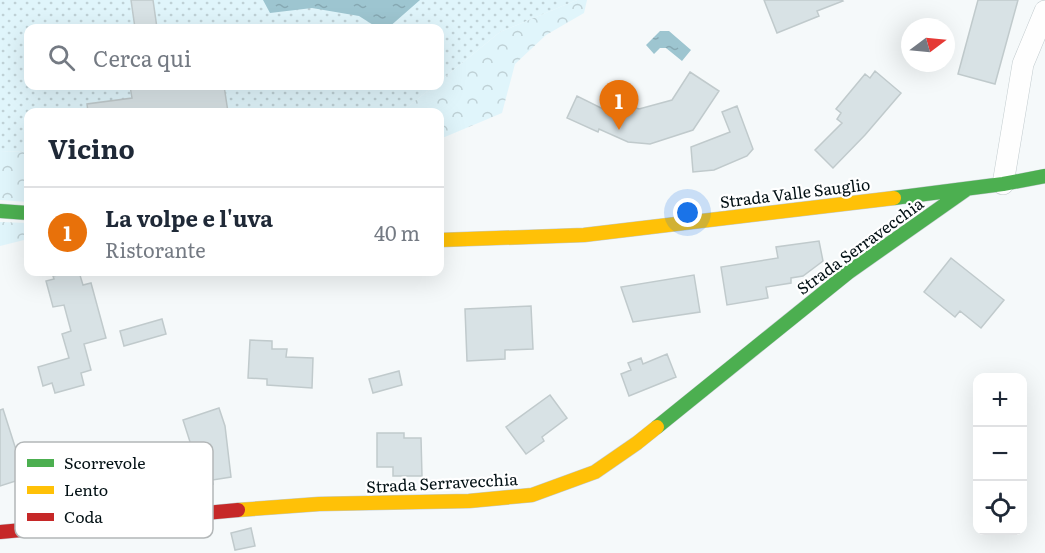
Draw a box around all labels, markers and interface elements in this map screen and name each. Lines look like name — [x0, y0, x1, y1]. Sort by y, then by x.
north arrow — [901, 18, 955, 72]
search box — [24, 24, 444, 90]
icon: search — [45, 41, 78, 74]
text: Cerca qui — [93, 41, 191, 74]
pin: 1 — [600, 80, 638, 130]
text: Vicino — [48, 128, 135, 167]
street label: Strada Valle Sauglio — [718, 171, 871, 213]
street label: Strada Serravecchia — [791, 191, 928, 300]
your location — [673, 198, 702, 227]
text: La volpe e l'uva — [105, 201, 273, 234]
text: 1 — [63, 217, 72, 247]
text: 40 m — [374, 217, 420, 247]
text: Ristorante — [105, 234, 206, 264]
map controls — [973, 373, 1027, 535]
button: + — [973, 373, 1027, 427]
button: − — [973, 427, 1027, 481]
legend — [15, 442, 213, 538]
text: Scorrevole — [64, 450, 145, 474]
street label: Strada Serravecchia — [366, 466, 519, 498]
text: Lento — [64, 477, 108, 501]
button: locate — [973, 481, 1027, 535]
text: Coda — [64, 504, 103, 528]

